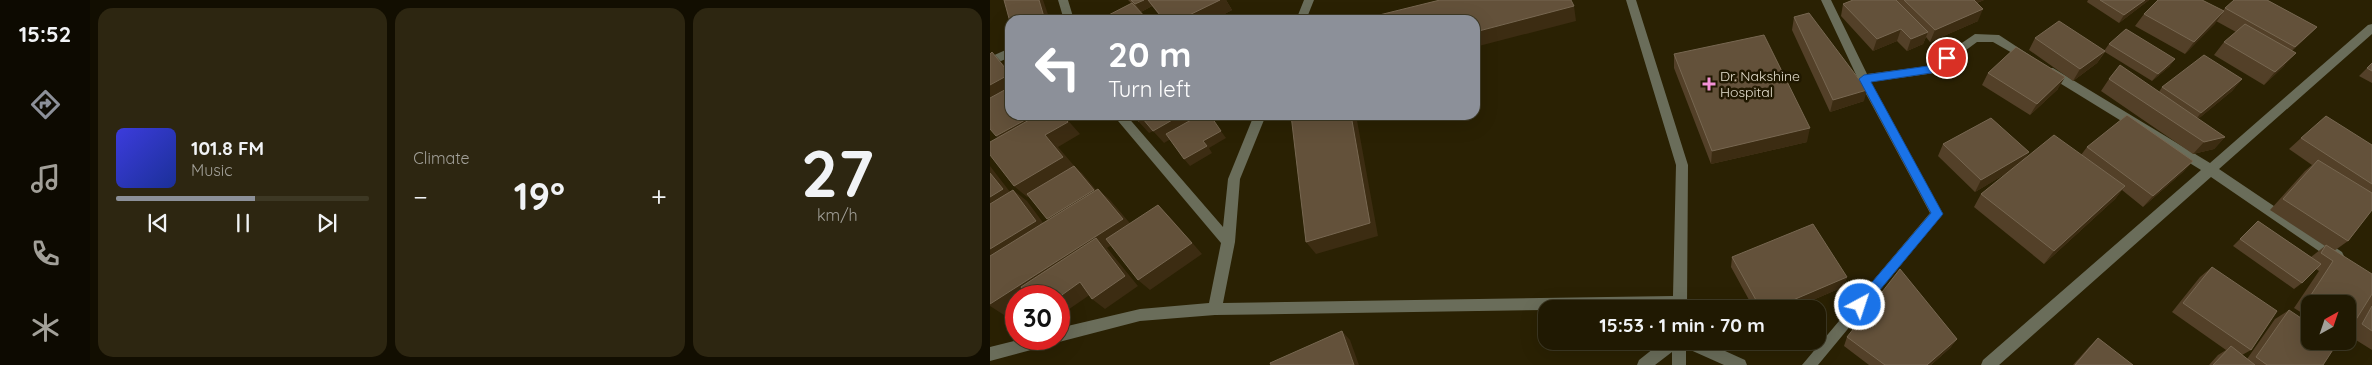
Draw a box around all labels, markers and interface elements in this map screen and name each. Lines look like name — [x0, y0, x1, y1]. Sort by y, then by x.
text: 15:52 — [19, 20, 71, 48]
text: 20 m — [1108, 32, 1191, 76]
icon: left — [1025, 35, 1090, 100]
pin — [1926, 37, 1968, 79]
icon: arrive — [1933, 44, 1961, 72]
place label: Dr. Nakshine Hospital — [1720, 67, 1800, 101]
text: Turn left — [1108, 75, 1191, 103]
marker: Dr. Nakshine Hospital — [1702, 77, 1716, 91]
icon: directions — [28, 87, 63, 122]
text: 27 — [801, 132, 874, 213]
text: 101.8 FM — [191, 136, 264, 160]
text: Climate — [413, 148, 470, 168]
text: Music — [191, 160, 233, 180]
icon: music — [28, 161, 63, 196]
text: 19° — [514, 172, 565, 220]
text: − — [413, 179, 428, 214]
text: + — [651, 179, 667, 214]
text: km/h — [817, 205, 858, 225]
icon: previous — [144, 209, 172, 237]
icon: pause — [229, 209, 257, 237]
icon: next — [313, 209, 341, 237]
icon: phone — [28, 236, 63, 271]
position arrow — [1833, 278, 1885, 330]
speed limit sign: 30 — [1005, 285, 1070, 350]
north arrow — [2301, 295, 2356, 350]
map controls — [2301, 295, 2356, 350]
icon: climate — [28, 310, 63, 345]
text: 15:53 · 1 min · 70 m — [1599, 313, 1765, 337]

